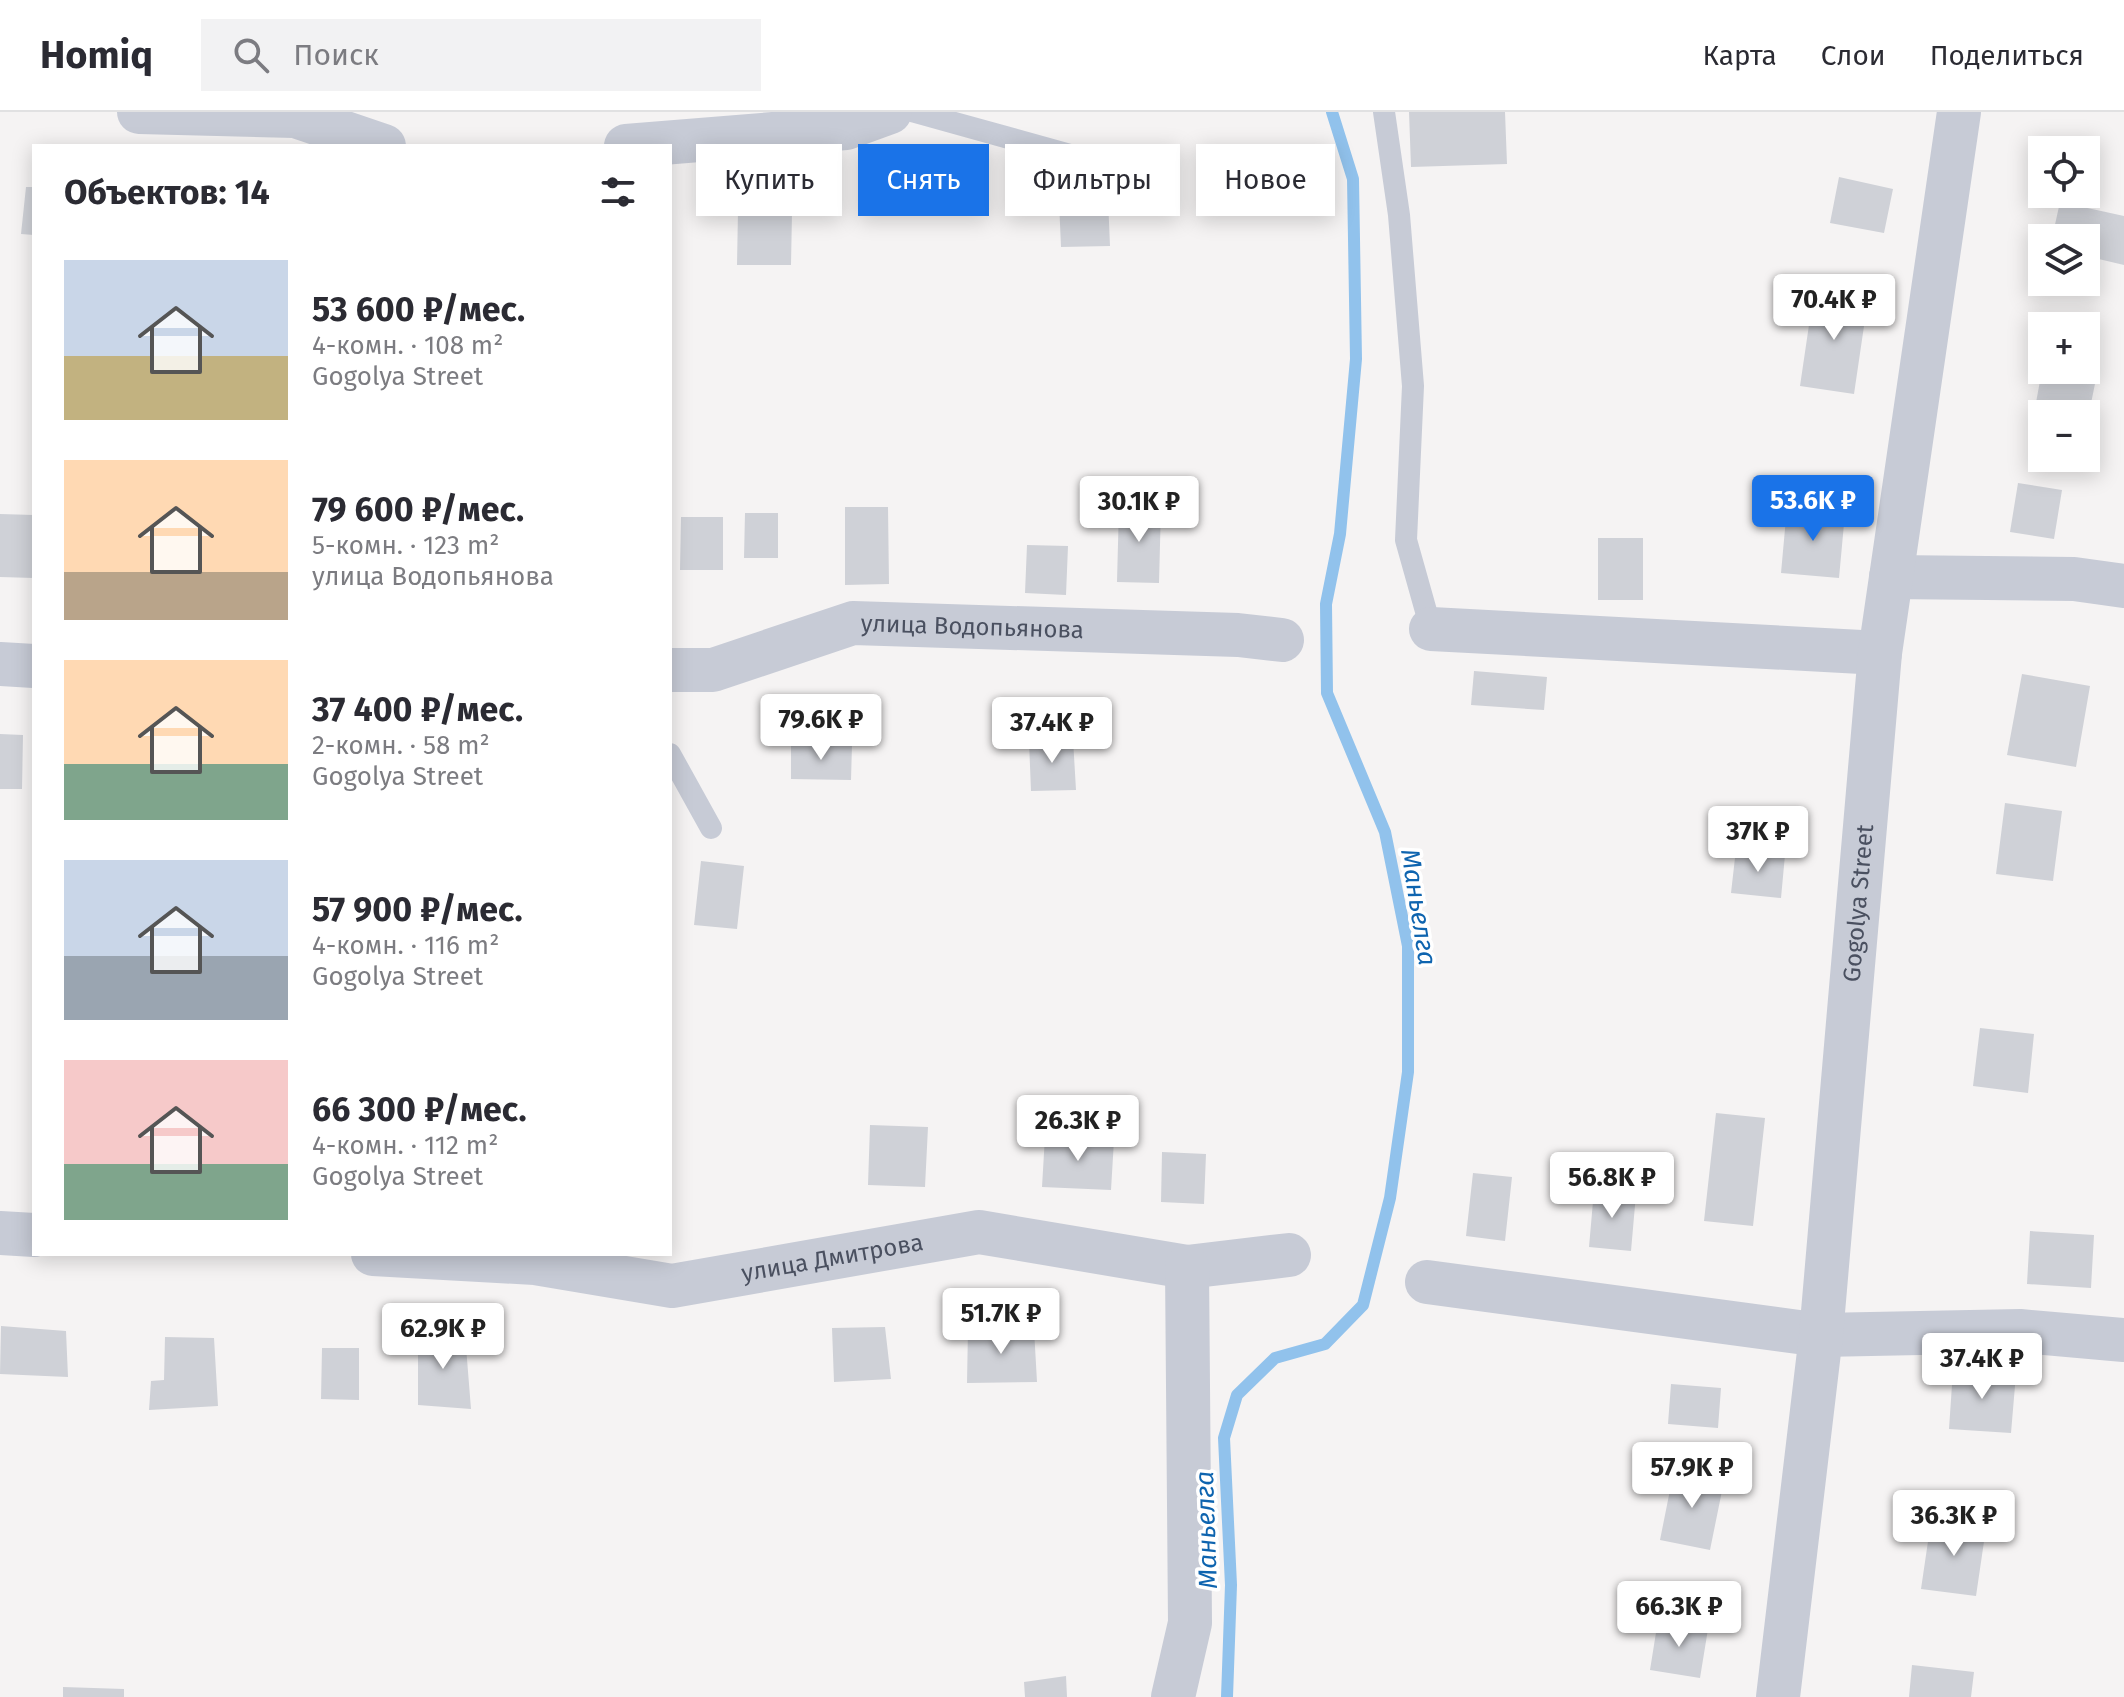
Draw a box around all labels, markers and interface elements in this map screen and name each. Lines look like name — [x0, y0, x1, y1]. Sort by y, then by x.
search box — [201, 19, 761, 91]
text: Homiq — [40, 32, 153, 78]
icon: search — [229, 33, 273, 77]
text: Поиск — [293, 37, 379, 73]
text: Карта — [1702, 39, 1777, 72]
text: Слои — [1821, 39, 1886, 72]
text: Поделиться — [1930, 39, 2084, 72]
map controls — [2028, 136, 2100, 472]
button: locate — [2028, 136, 2100, 208]
chip: Купить — [696, 144, 842, 216]
chip: Снять — [858, 144, 989, 216]
chip: Фильтры — [1005, 144, 1180, 216]
chip: Новое — [1196, 144, 1335, 216]
icon: filters — [596, 170, 640, 214]
text: Объектов: 14 — [64, 172, 270, 213]
button: layers — [2028, 224, 2100, 296]
pin: 70.4K ₽ — [1760, 274, 1908, 342]
text: 70.4K ₽ — [1791, 284, 1877, 315]
text: 53 600 ₽/мес. — [312, 289, 525, 330]
icon: home — [128, 292, 224, 388]
button: + — [2028, 312, 2100, 384]
text: 4-комн. · 108 m² — [312, 330, 503, 361]
text: Gogolya Street — [312, 361, 483, 392]
button: − — [2028, 400, 2100, 472]
pin: 53.6K ₽ — [1739, 475, 1887, 543]
pin: 30.1K ₽ — [1065, 476, 1213, 544]
text: 53.6K ₽ — [1770, 485, 1856, 516]
text: 30.1K ₽ — [1098, 486, 1180, 517]
text: 79 600 ₽/мес. — [312, 489, 524, 530]
icon: home — [128, 492, 224, 588]
text: 5-комн. · 123 m² — [312, 530, 500, 561]
text: улица Водопьянова — [312, 561, 554, 592]
street label: улица Водопьянова — [860, 609, 1084, 644]
text: 37 400 ₽/мес. — [312, 689, 523, 730]
icon: home — [128, 692, 224, 788]
pin: 79.6K ₽ — [747, 694, 895, 762]
pin: 37.4K ₽ — [978, 697, 1126, 765]
text: 79.6K ₽ — [778, 704, 864, 735]
text: 37.4K ₽ — [1010, 707, 1094, 738]
text: 2-комн. · 58 m² — [312, 730, 490, 761]
text: Gogolya Street — [312, 761, 483, 792]
pin: 37K ₽ — [1702, 806, 1814, 874]
text: 37K ₽ — [1726, 816, 1790, 847]
street label: Gogolya Street — [1838, 823, 1879, 983]
water label: Маньелга — [1394, 846, 1443, 968]
text: 57 900 ₽/мес. — [312, 889, 523, 930]
icon: home — [128, 892, 224, 988]
text: 4-комн. · 116 m² — [312, 930, 499, 961]
text: Gogolya Street — [312, 961, 483, 992]
text: 66 300 ₽/мес. — [312, 1089, 527, 1130]
icon: home — [128, 1092, 224, 1188]
pin: 26.3K ₽ — [1004, 1095, 1152, 1163]
text: 26.3K ₽ — [1035, 1105, 1121, 1136]
text: 4-комн. · 112 m² — [312, 1130, 498, 1161]
pin: 56.8K ₽ — [1538, 1152, 1686, 1220]
text: Gogolya Street — [312, 1161, 483, 1192]
text: 56.8K ₽ — [1568, 1162, 1656, 1193]
street label: улица Дмитрова — [739, 1228, 925, 1288]
pin: 51.7K ₽ — [927, 1288, 1075, 1356]
text: 51.7K ₽ — [960, 1298, 1042, 1329]
pin: 62.9K ₽ — [369, 1303, 517, 1371]
text: 62.9K ₽ — [400, 1313, 486, 1344]
pin: 37.4K ₽ — [1908, 1333, 2056, 1401]
text: 37.4K ₽ — [1940, 1343, 2024, 1374]
pin: 57.9K ₽ — [1618, 1442, 1766, 1510]
text: 57.9K ₽ — [1650, 1452, 1734, 1483]
water label: Маньелга — [1189, 1470, 1224, 1589]
pin: 36.3K ₽ — [1880, 1490, 2028, 1558]
text: 36.3K ₽ — [1911, 1500, 1997, 1531]
pin: 66.3K ₽ — [1605, 1581, 1753, 1649]
text: 66.3K ₽ — [1635, 1591, 1723, 1622]

